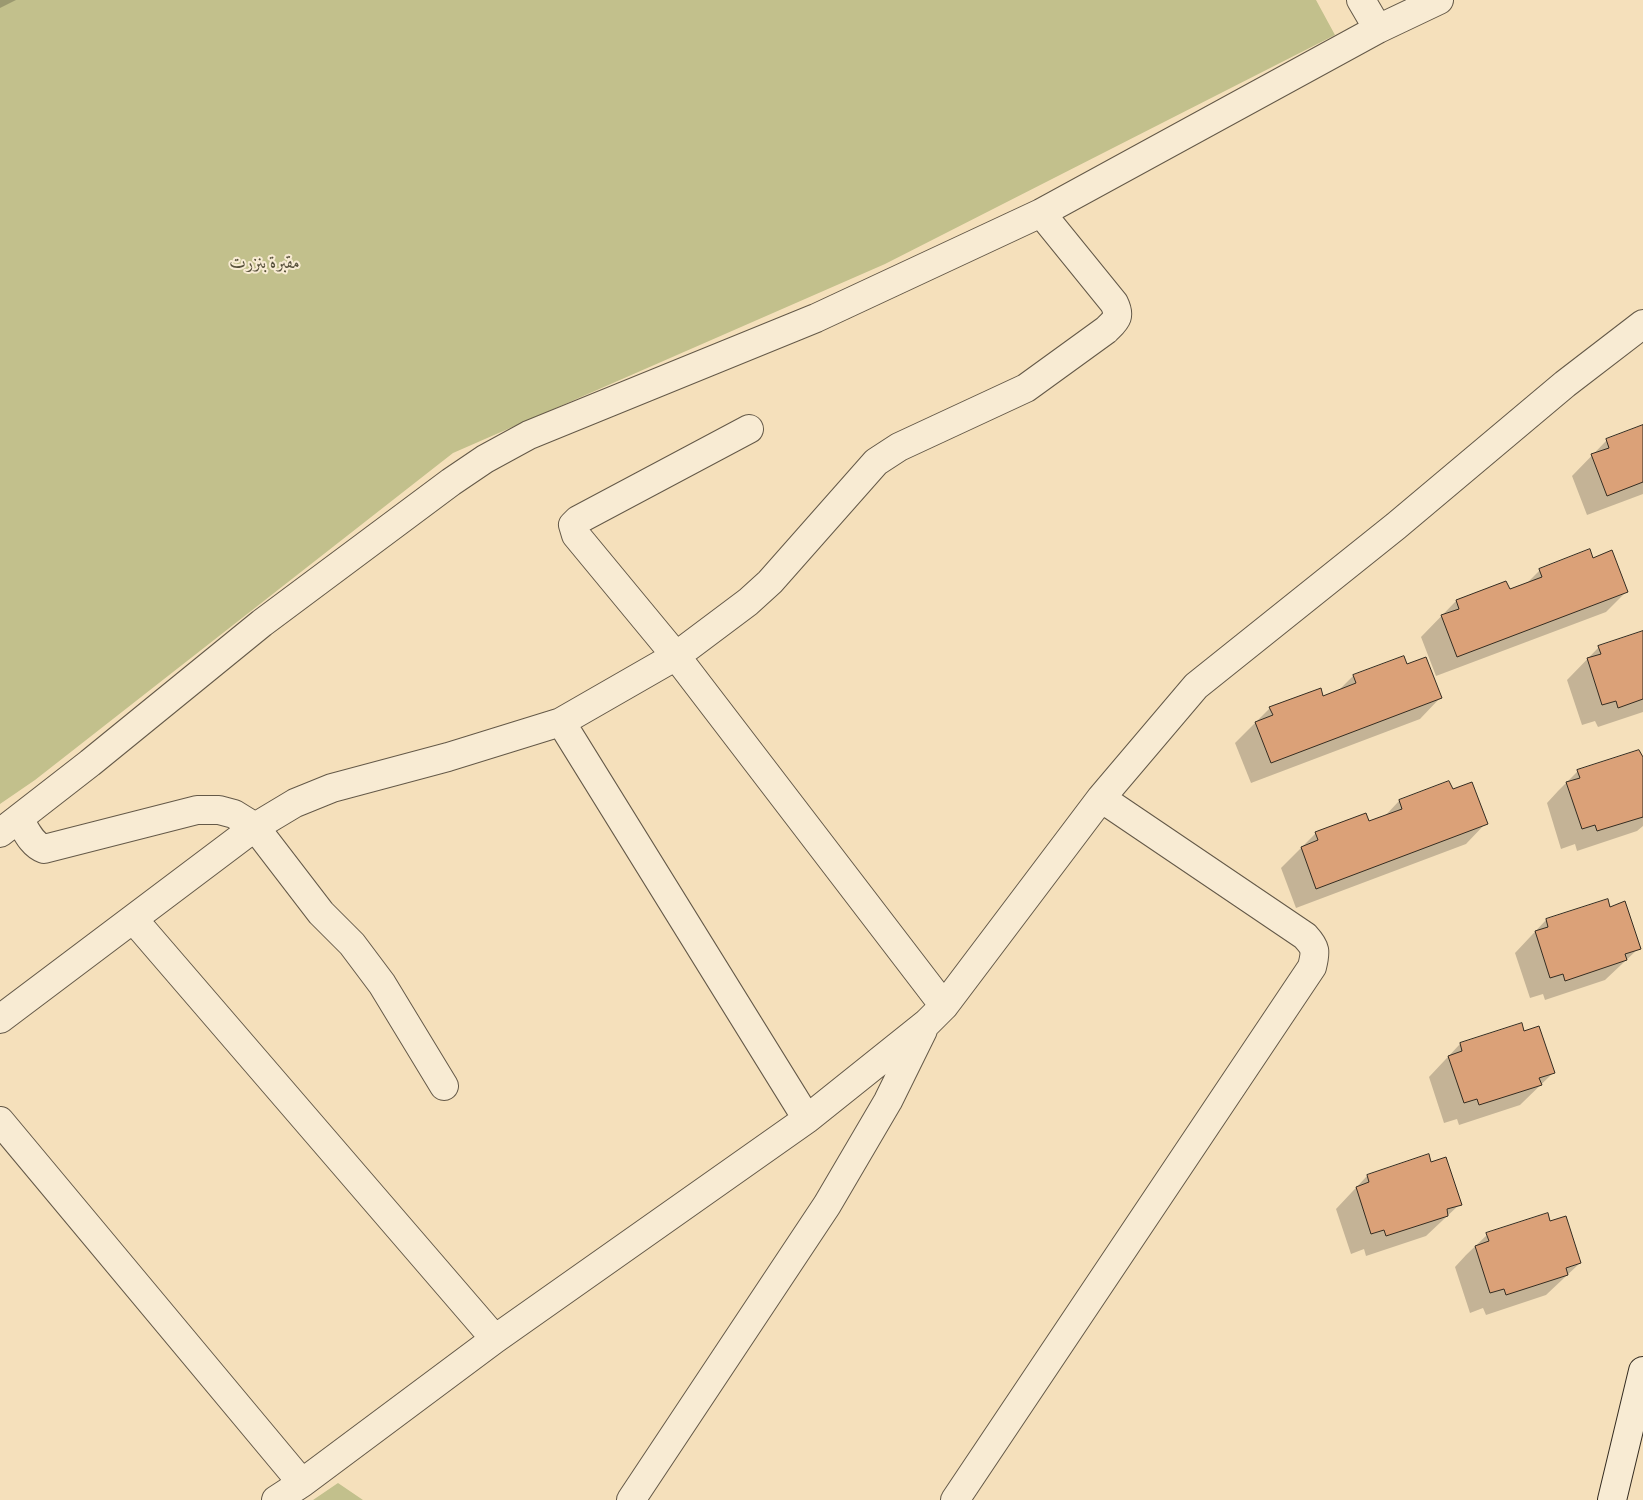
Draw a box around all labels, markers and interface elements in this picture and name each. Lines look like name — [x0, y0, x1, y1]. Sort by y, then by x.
park label: مقبرة بنزرت — [230, 254, 300, 276]

